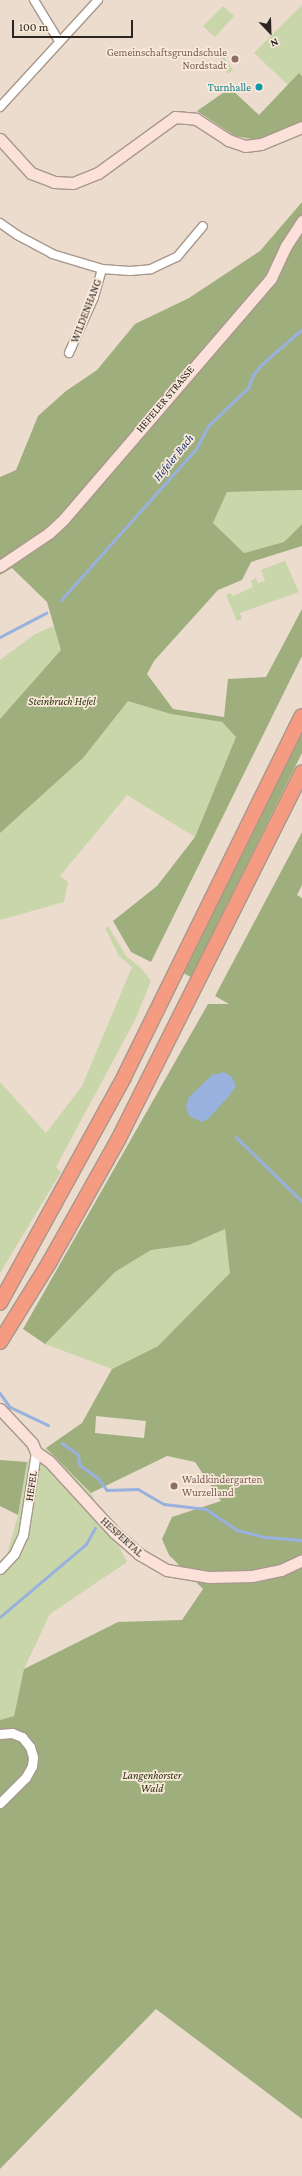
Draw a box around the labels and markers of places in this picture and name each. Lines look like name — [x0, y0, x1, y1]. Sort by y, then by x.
place label: Gemeinschaftsgrundschule Nordstadt — [107, 46, 227, 72]
marker: Gemeinschaftsgrundschule Nordstadt — [230, 54, 240, 64]
place label: Turnhalle — [208, 80, 251, 94]
marker: Turnhalle — [254, 82, 264, 92]
place label: Waldkindergarten Wurzelland — [182, 1473, 262, 1499]
marker: Waldkindergarten Wurzelland — [169, 1481, 179, 1491]

